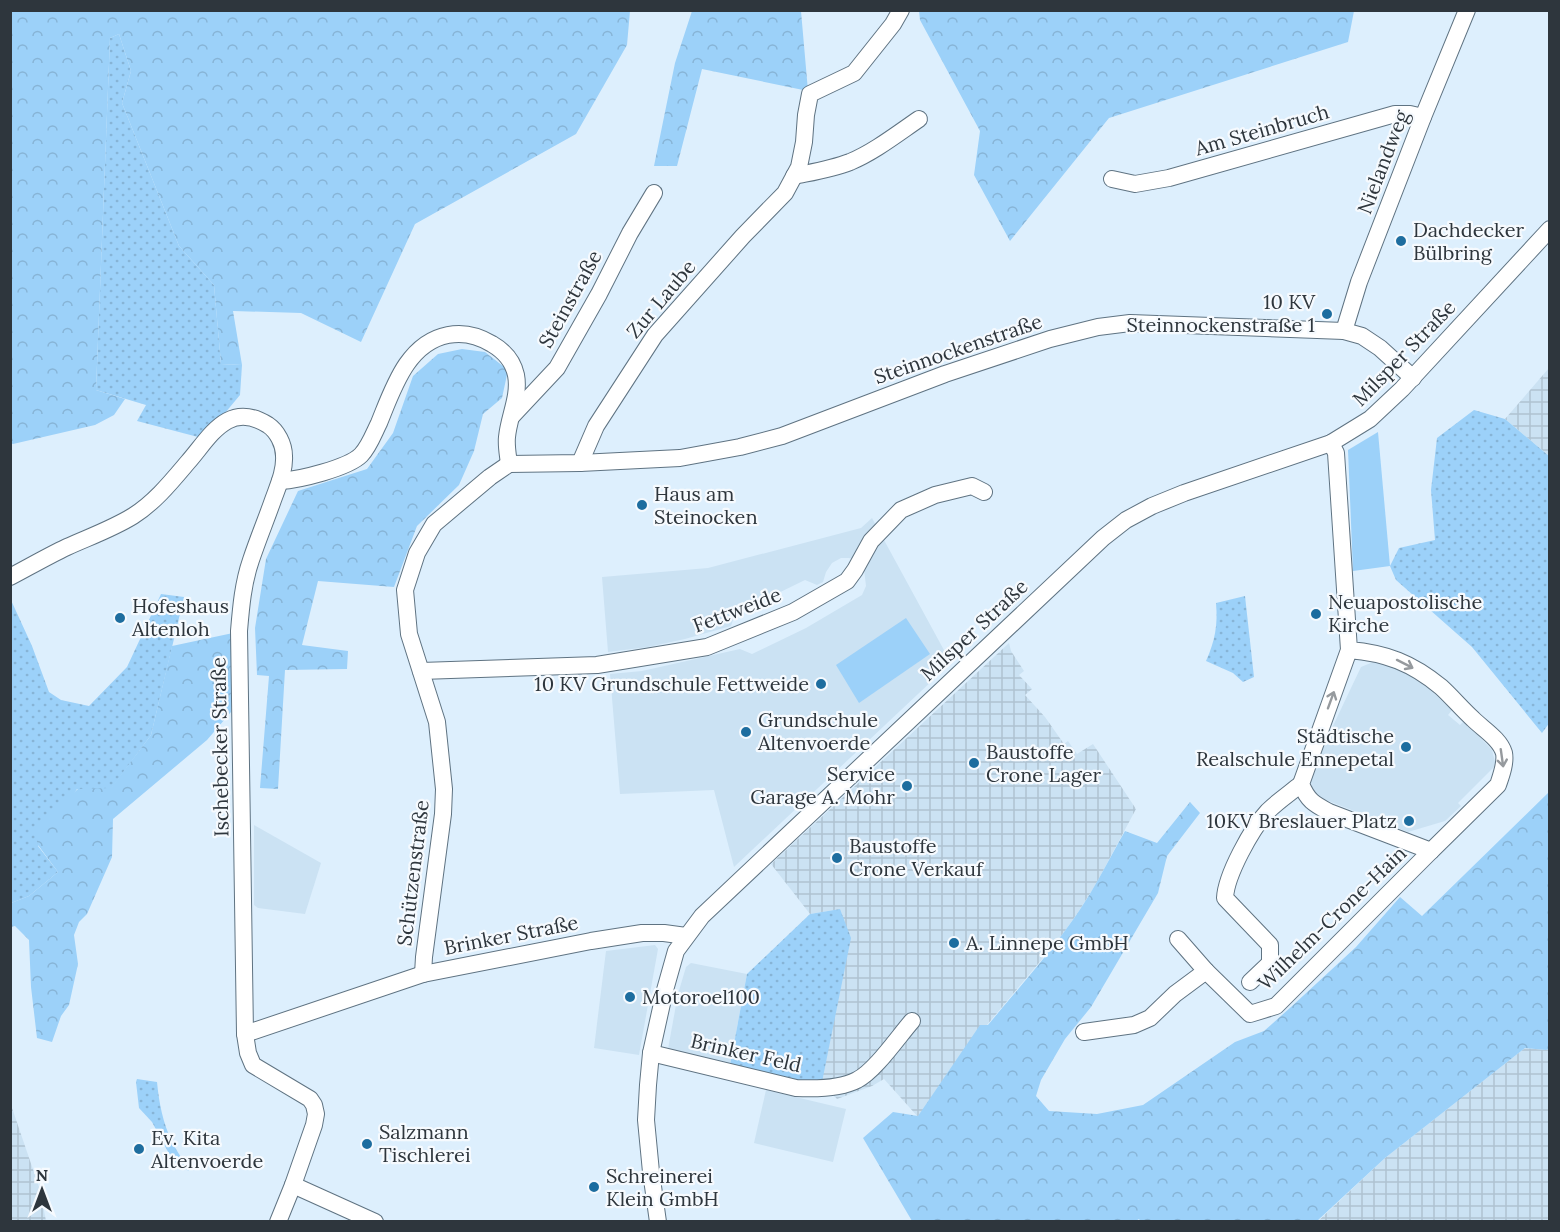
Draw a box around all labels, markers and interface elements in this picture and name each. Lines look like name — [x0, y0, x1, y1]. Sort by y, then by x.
street label: Am Steinbruch — [1191, 98, 1332, 161]
street label: Nielandweg — [1351, 106, 1414, 217]
place label: Dachdecker Bülbring — [1413, 217, 1525, 265]
marker: Dachdecker Bülbring — [1394, 234, 1408, 248]
street label: Steinstraße — [532, 245, 607, 352]
street label: Zur Laube — [621, 254, 701, 343]
place label: 10 KV Steinnockenstraße 1 — [1127, 289, 1316, 337]
street label: Milsper Straße — [1347, 294, 1461, 411]
marker: 10 KV Steinnockenstraße 1 — [1320, 307, 1334, 321]
street label: Steinnockenstraße — [871, 308, 1045, 389]
place label: Haus am Steinocken — [654, 481, 758, 529]
marker: Haus am Steinocken — [635, 498, 649, 512]
street label: Milsper Straße — [915, 573, 1033, 686]
street label: Fettweide — [689, 581, 785, 638]
place label: Neuapostolische Kirche — [1328, 589, 1482, 637]
place label: Hofeshaus Altenloh — [131, 593, 229, 641]
marker: Neuapostolische Kirche — [1309, 607, 1323, 621]
marker: Hofeshaus Altenloh — [113, 611, 127, 625]
street label: Ischebecker Straße — [205, 657, 234, 837]
one-way arrow — [1396, 658, 1413, 670]
place label: 10 KV Grundschule Fettweide — [534, 671, 809, 696]
marker: 10 KV Grundschule Fettweide — [814, 677, 828, 691]
one-way arrow — [1326, 691, 1337, 709]
place label: Grundschule Altenvoerde — [757, 707, 878, 755]
place label: Städtische Realschule Ennepetal — [1196, 723, 1394, 771]
marker: Grundschule Altenvoerde — [739, 725, 753, 739]
place label: Baustoffe Crone Lager — [986, 739, 1102, 787]
marker: Städtische Realschule Ennepetal — [1399, 740, 1413, 754]
one-way arrow — [1496, 748, 1507, 767]
marker: Baustoffe Crone Lager — [967, 756, 981, 770]
place label: Service Garage A. Mohr — [750, 761, 895, 809]
marker: Service Garage A. Mohr — [900, 779, 914, 793]
street label: Schützenstraße — [391, 798, 434, 947]
place label: 10KV Breslauer Platz — [1207, 808, 1397, 833]
marker: 10KV Breslauer Platz — [1402, 814, 1416, 828]
place label: Baustoffe Crone Verkauf — [849, 833, 984, 881]
street label: Wilhelm-Crone-Hain — [1252, 840, 1411, 995]
marker: Baustoffe Crone Verkauf — [830, 851, 844, 865]
street label: Brinker Straße — [442, 909, 580, 960]
place label: A. Linnepe GmbH — [965, 930, 1129, 955]
marker: A. Linnepe GmbH — [947, 936, 961, 950]
place label: Motoroel100 — [642, 984, 760, 1009]
marker: Motoroel100 — [623, 990, 637, 1004]
street label: Brinker Feld — [688, 1028, 804, 1077]
place label: Salzmann Tischlerei — [379, 1119, 471, 1167]
place label: Ev. Kita Altenvoerde — [150, 1125, 263, 1173]
marker: Salzmann Tischlerei — [360, 1137, 374, 1151]
marker: Ev. Kita Altenvoerde — [132, 1142, 146, 1156]
north arrow — [12, 1160, 72, 1220]
place label: Schreinerei Klein GmbH — [606, 1163, 719, 1211]
text: N — [36, 1165, 48, 1185]
marker: Schreinerei Klein GmbH — [587, 1180, 601, 1194]

